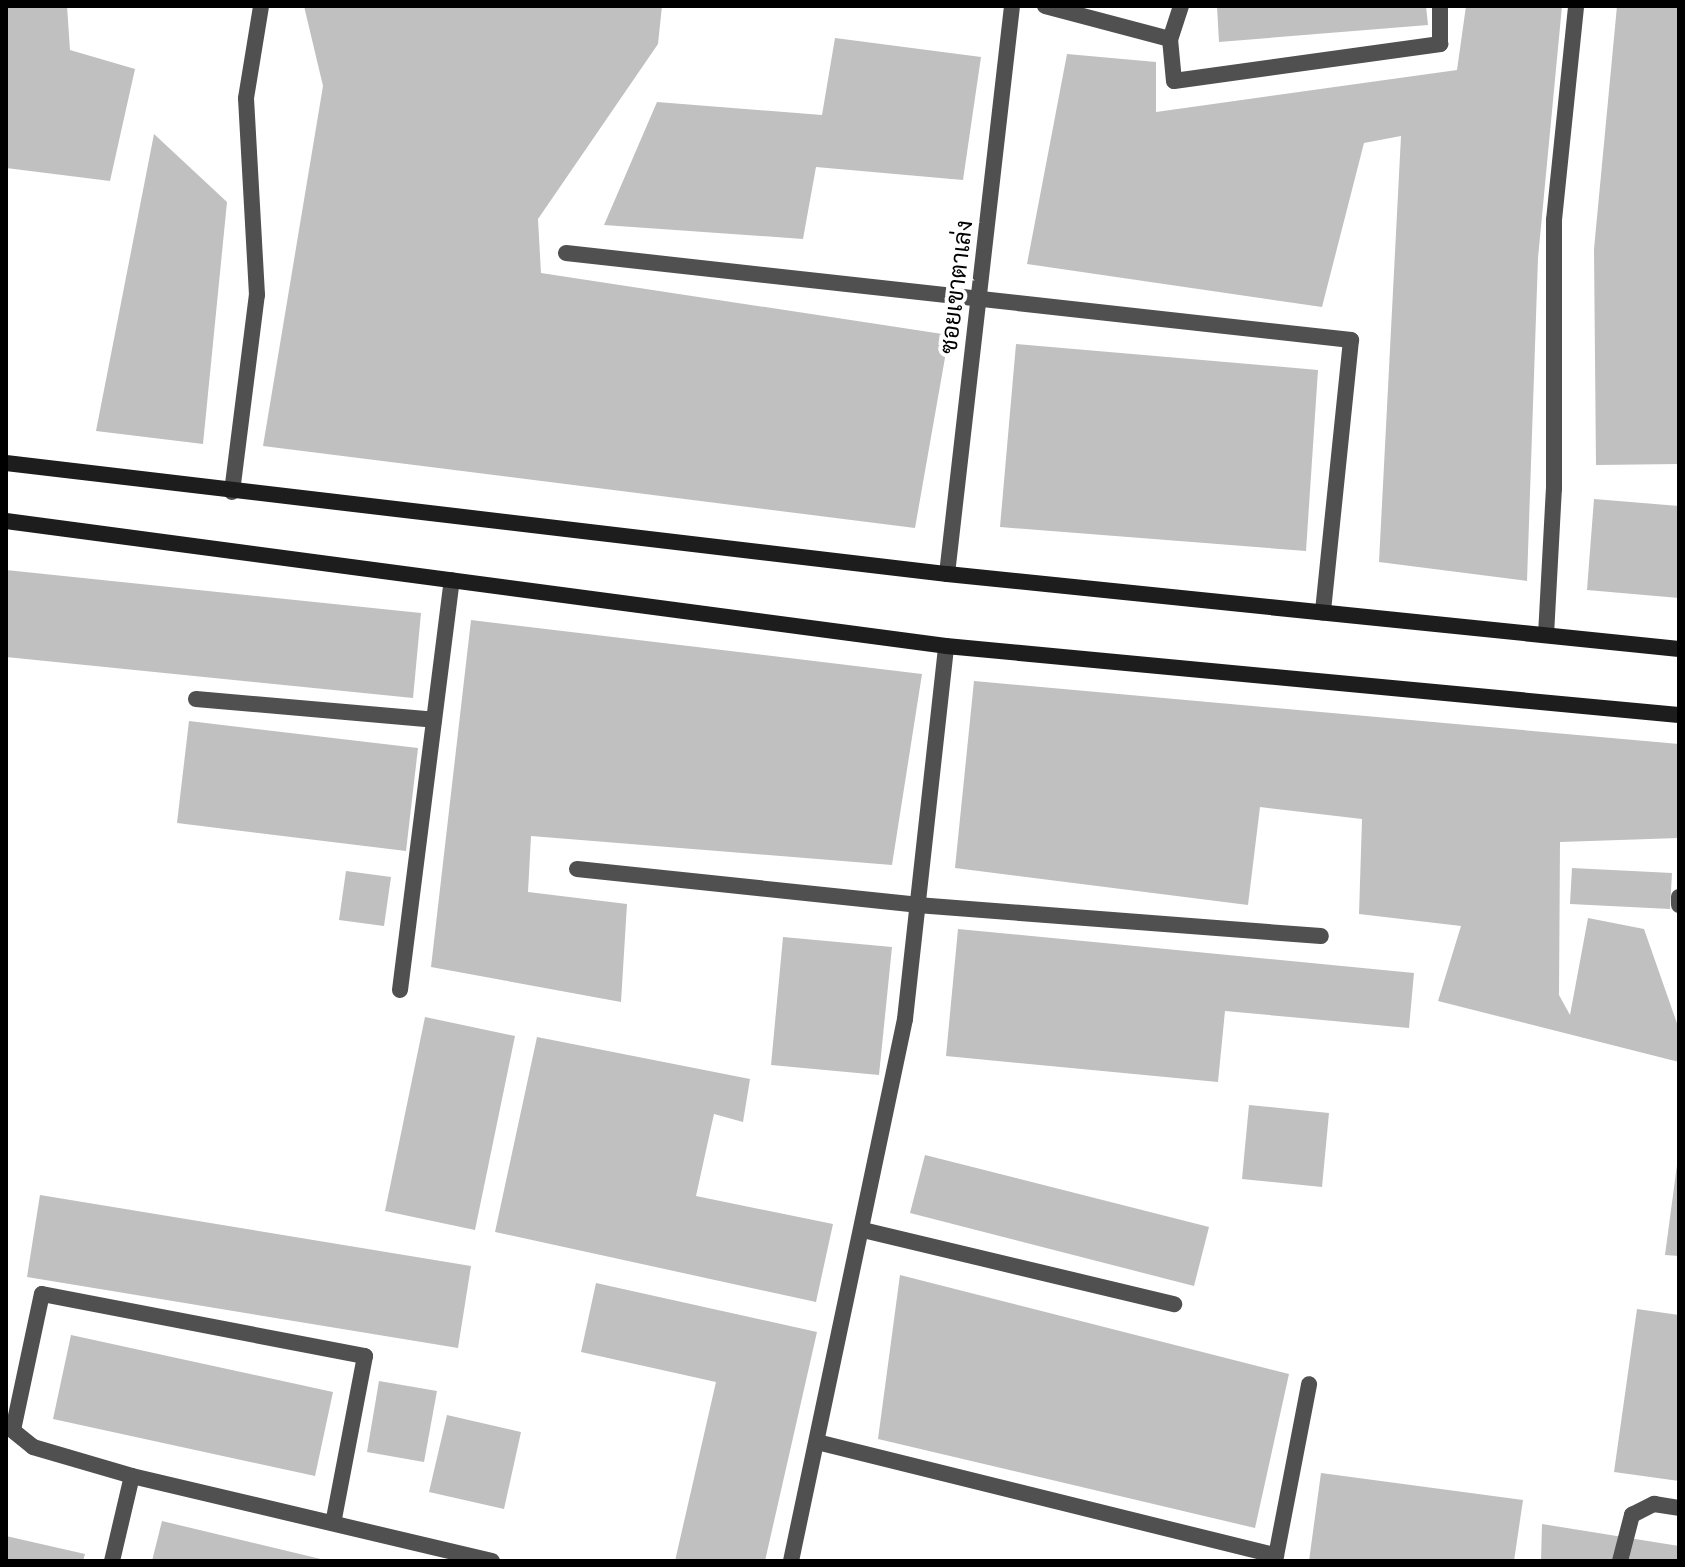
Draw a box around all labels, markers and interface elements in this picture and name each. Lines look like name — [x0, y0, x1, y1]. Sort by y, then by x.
street label: ซอยเขาตาเล่ง — [934, 219, 978, 355]

